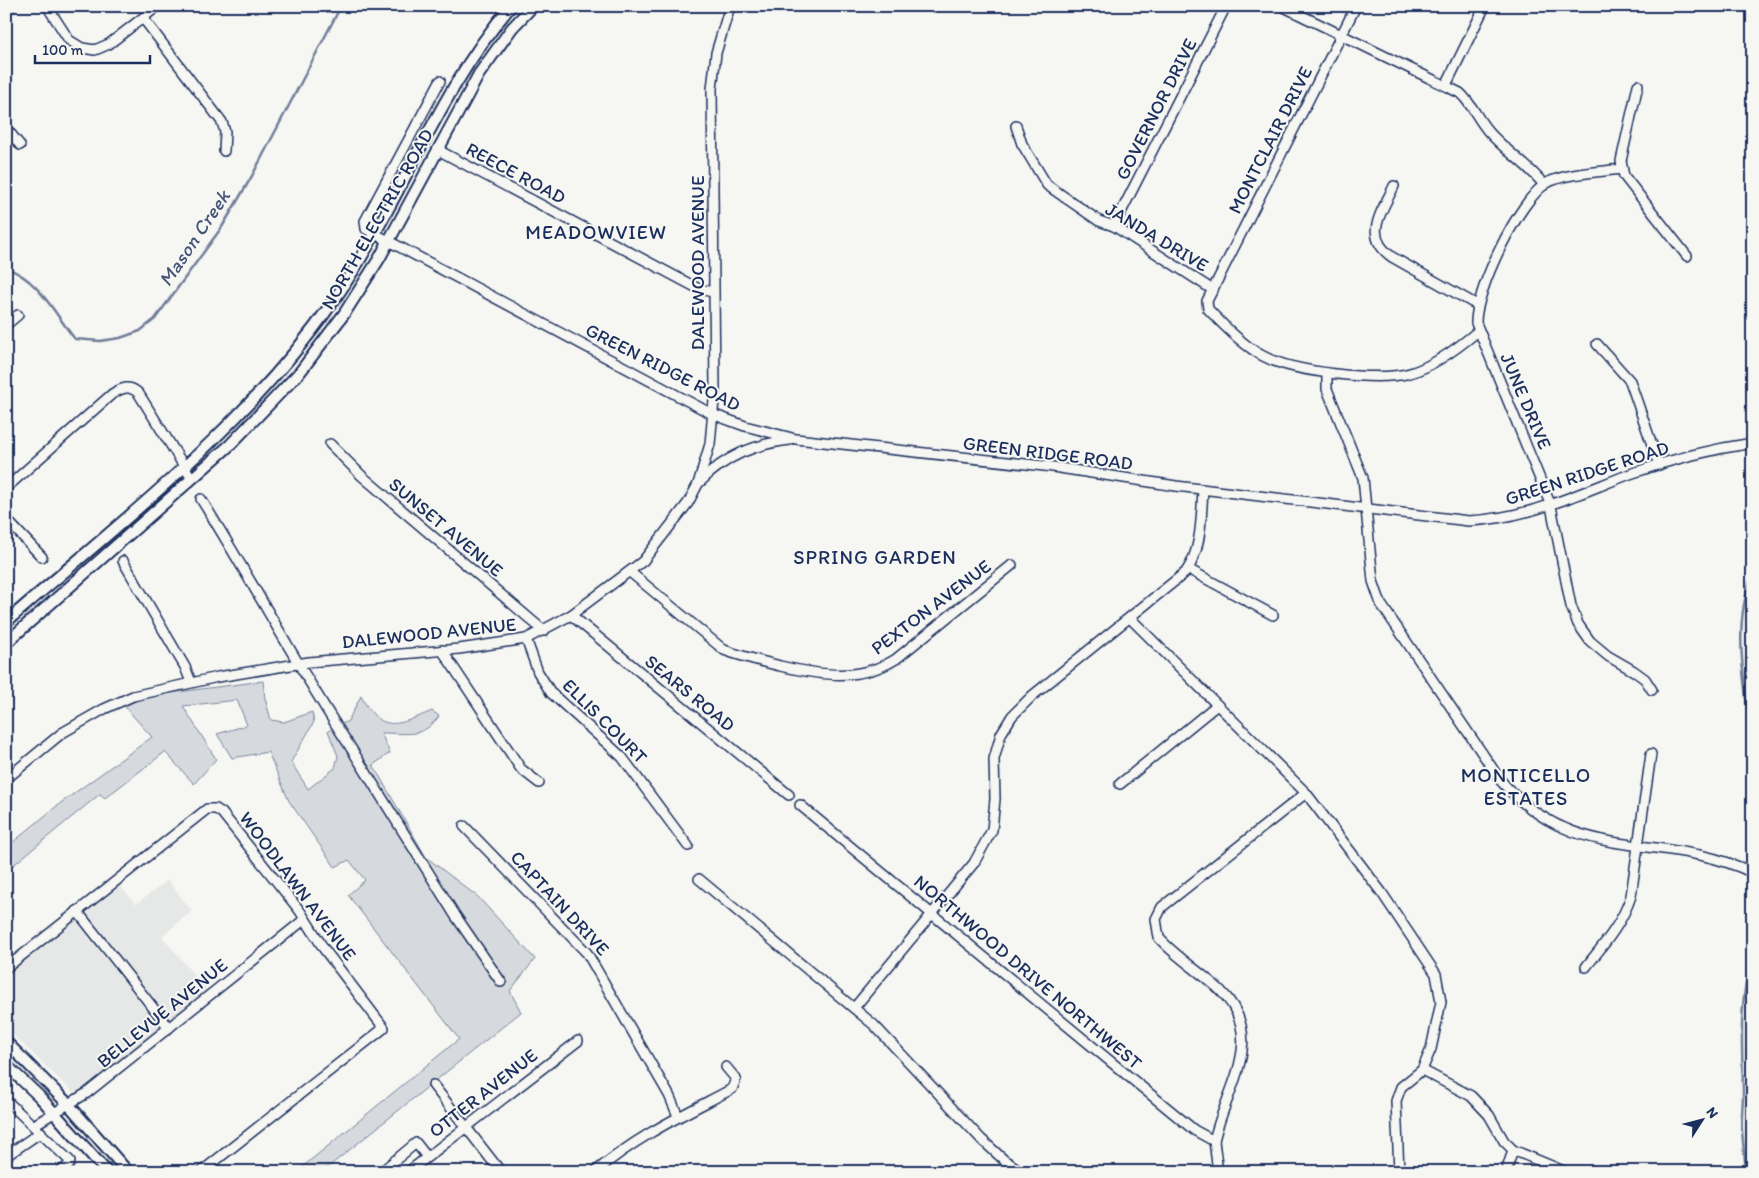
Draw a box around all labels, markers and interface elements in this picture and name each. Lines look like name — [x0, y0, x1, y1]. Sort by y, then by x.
scale bar — [35, 32, 150, 64]
street label: GOVERNOR DRIVE — [1110, 34, 1202, 184]
text: 100 m — [42, 41, 84, 59]
street label: MONTCLAIR DRIVE — [1223, 62, 1317, 218]
street label: NORTH ELECTRIC ROAD — [316, 125, 438, 313]
street label: REECE ROAD — [462, 137, 570, 209]
street label: DALEWOOD AVENUE — [686, 175, 709, 351]
water label: Mason Creek — [153, 184, 236, 291]
street label: JANDA DRIVE — [1101, 197, 1213, 277]
district label: MEADOWVIEW — [525, 220, 667, 244]
street label: GREEN RIDGE ROAD — [582, 318, 744, 416]
street label: JUNE DRIVE — [1495, 349, 1557, 453]
street label: GREEN RIDGE ROAD — [962, 431, 1134, 475]
street label: GREEN RIDGE ROAD — [1502, 436, 1672, 510]
street label: SUNSET AVENUE — [384, 473, 508, 581]
district label: SPRING GARDEN — [793, 545, 957, 569]
street label: PEXTON AVENUE — [866, 554, 996, 660]
street label: DALEWOOD AVENUE — [341, 612, 518, 654]
street label: SEARS ROAD — [640, 650, 740, 736]
street label: ELLIS COURT — [558, 674, 652, 768]
district label: MONTICELLO ESTATES — [1461, 763, 1591, 810]
street label: WOODLAWN AVENUE — [234, 807, 362, 965]
street label: CAPTAIN DRIVE — [506, 846, 615, 960]
street label: NORTHWOOD DRIVE NORTHWEST — [909, 870, 1147, 1074]
street label: BELLEVUE AVENUE — [92, 953, 232, 1073]
street label: OTTER AVENUE — [424, 1044, 542, 1142]
north arrow — [1676, 1096, 1726, 1146]
text: N — [1702, 1104, 1722, 1121]

